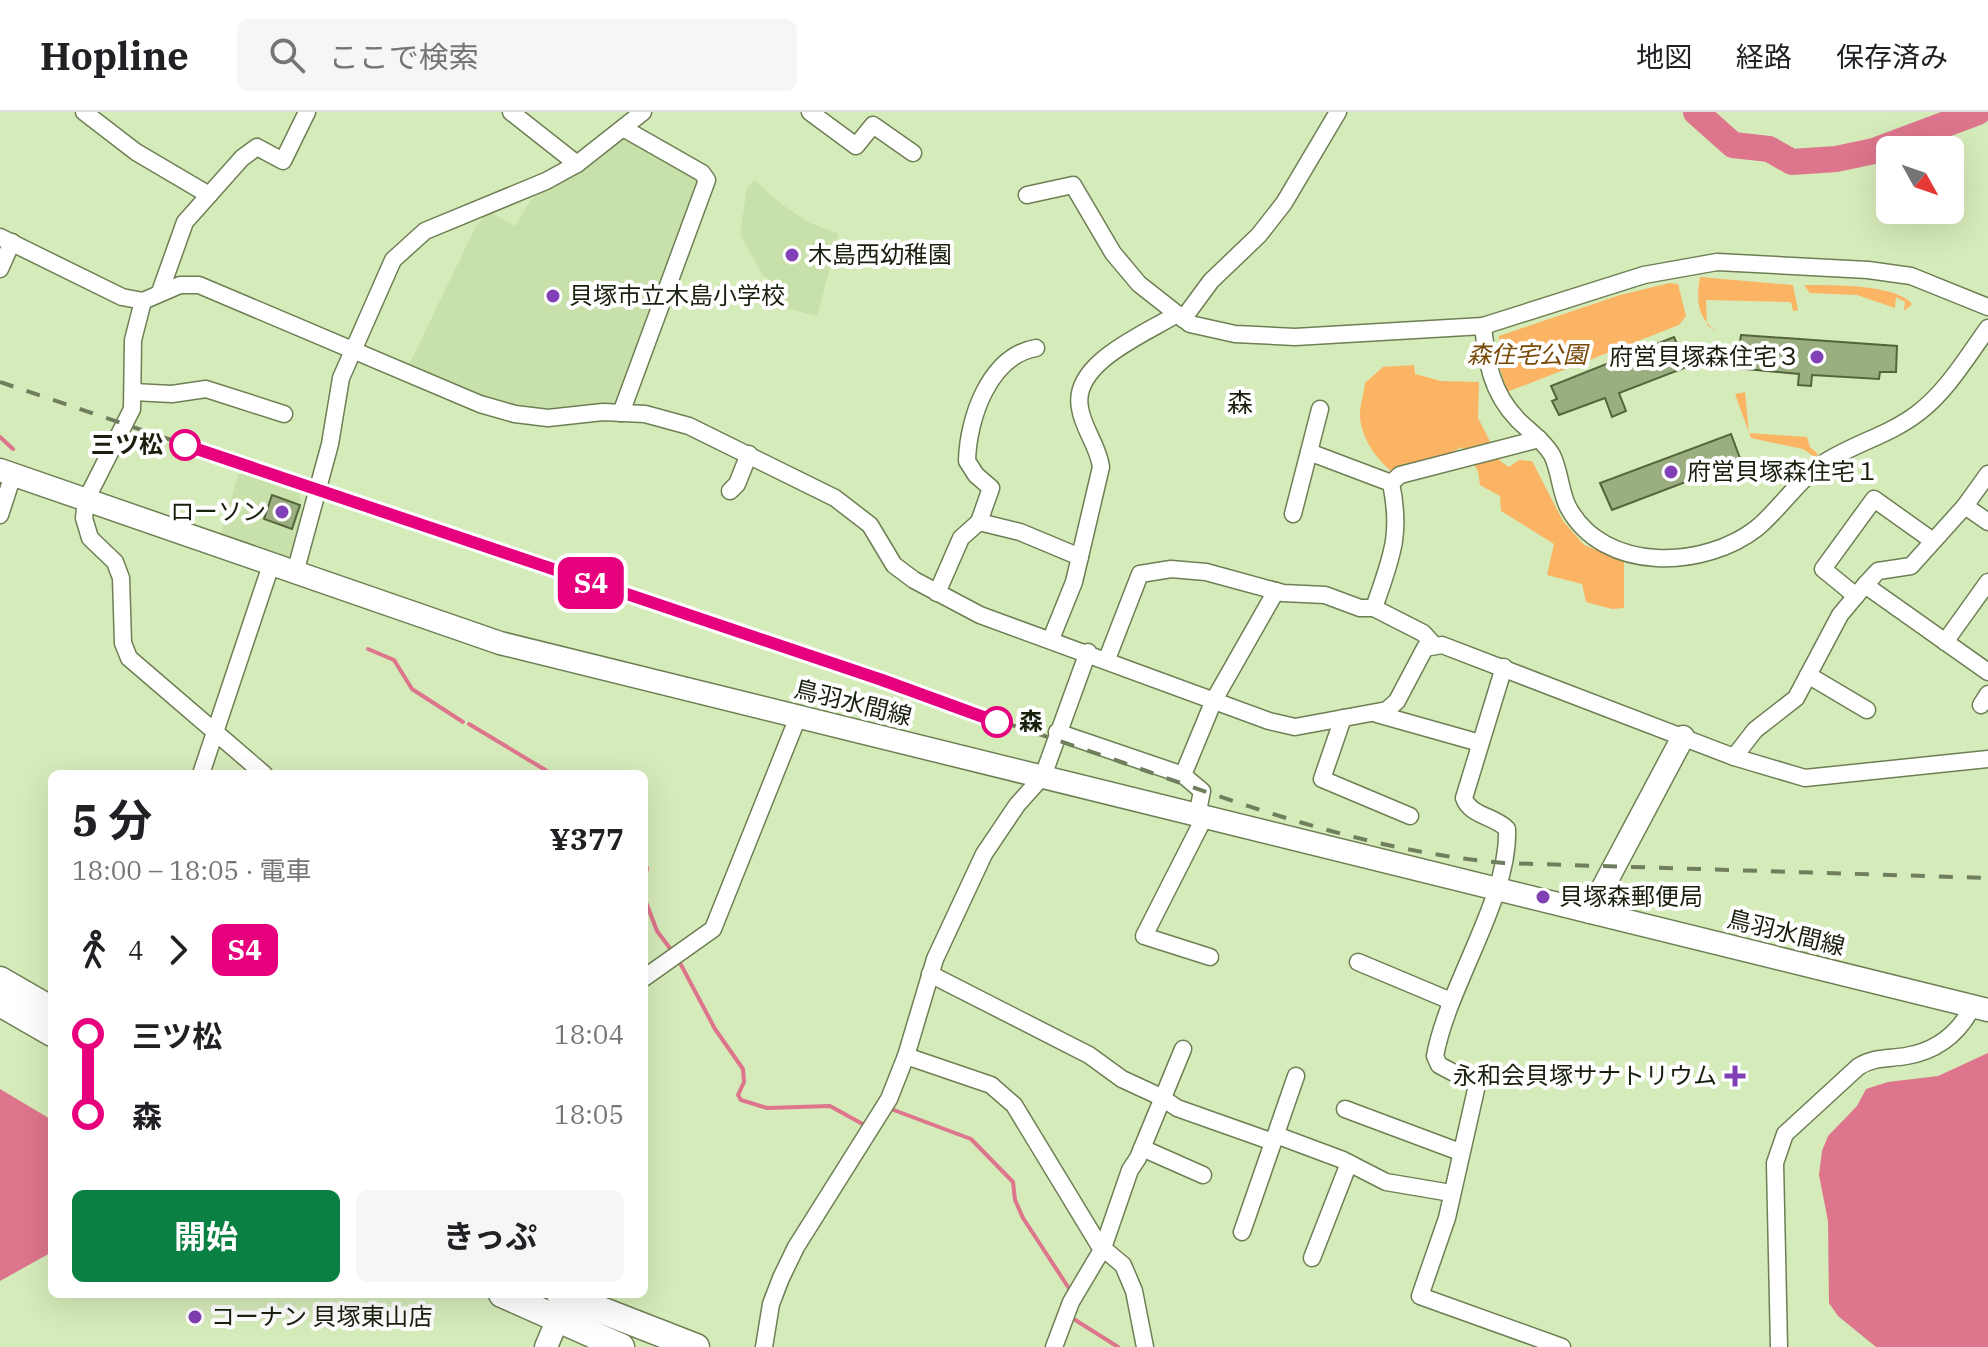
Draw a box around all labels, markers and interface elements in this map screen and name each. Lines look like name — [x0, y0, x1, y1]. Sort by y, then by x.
search box — [237, 19, 797, 91]
text: Hopline — [40, 31, 189, 80]
icon: search — [265, 33, 309, 77]
text: ここで検索 — [329, 37, 479, 76]
text: 地図 — [1636, 38, 1692, 75]
text: 経路 — [1736, 38, 1792, 75]
text: 保存済み — [1836, 38, 1948, 75]
north arrow — [1876, 136, 1964, 224]
map controls — [1876, 136, 1964, 224]
place label: 木島西幼稚園 — [808, 238, 952, 270]
marker: 木島西幼稚園 — [783, 246, 801, 264]
place label: 貝塚市立木島小学校 — [569, 279, 785, 311]
marker: 貝塚市立木島小学校 — [544, 287, 562, 305]
park label: 森住宅公園 — [1467, 338, 1590, 370]
place label: 府営貝塚森住宅３ — [1609, 340, 1801, 372]
marker: 府営貝塚森住宅３ — [1808, 348, 1826, 366]
district label: 森 — [1227, 385, 1253, 419]
place label: 三ツ松 — [91, 428, 163, 460]
marker: 三ツ松 — [170, 430, 200, 460]
place label: 府営貝塚森住宅１ — [1687, 455, 1879, 487]
marker: 府営貝塚森住宅１ — [1662, 463, 1680, 481]
place label: ローソン — [170, 495, 266, 527]
marker: ローソン — [273, 503, 291, 521]
line badge: S4 — [555, 557, 627, 609]
text: S4 — [574, 564, 608, 601]
street label: 鳥羽水間線 — [791, 672, 915, 732]
place label: 森 — [1019, 705, 1043, 737]
marker: 森 — [982, 707, 1012, 737]
text: 5 分 — [72, 791, 153, 848]
text: ¥377 — [550, 819, 624, 858]
text: 18:00 – 18:05 · 電車 — [72, 853, 312, 887]
place label: 貝塚森郵便局 — [1559, 880, 1703, 912]
marker: 貝塚森郵便局 — [1534, 888, 1552, 906]
street label: 鳥羽水間線 — [1724, 902, 1848, 962]
icon: walk — [72, 928, 116, 972]
icon: forward — [156, 928, 200, 972]
text: S4 — [228, 931, 262, 968]
text: 4 — [128, 933, 144, 967]
text: 三ツ松 — [132, 1016, 222, 1055]
text: 18:04 — [554, 1017, 624, 1051]
place label: 永和会貝塚サナトリウム — [1453, 1059, 1717, 1091]
marker: 永和会貝塚サナトリウム — [1724, 1065, 1746, 1087]
text: 森 — [132, 1096, 162, 1135]
text: 18:05 — [554, 1097, 624, 1131]
button: 開始 — [72, 1190, 340, 1282]
button: きっぷ — [356, 1190, 624, 1282]
place label: コーナン 貝塚東山店 — [211, 1300, 433, 1332]
marker: コーナン 貝塚東山店 — [186, 1308, 204, 1326]

